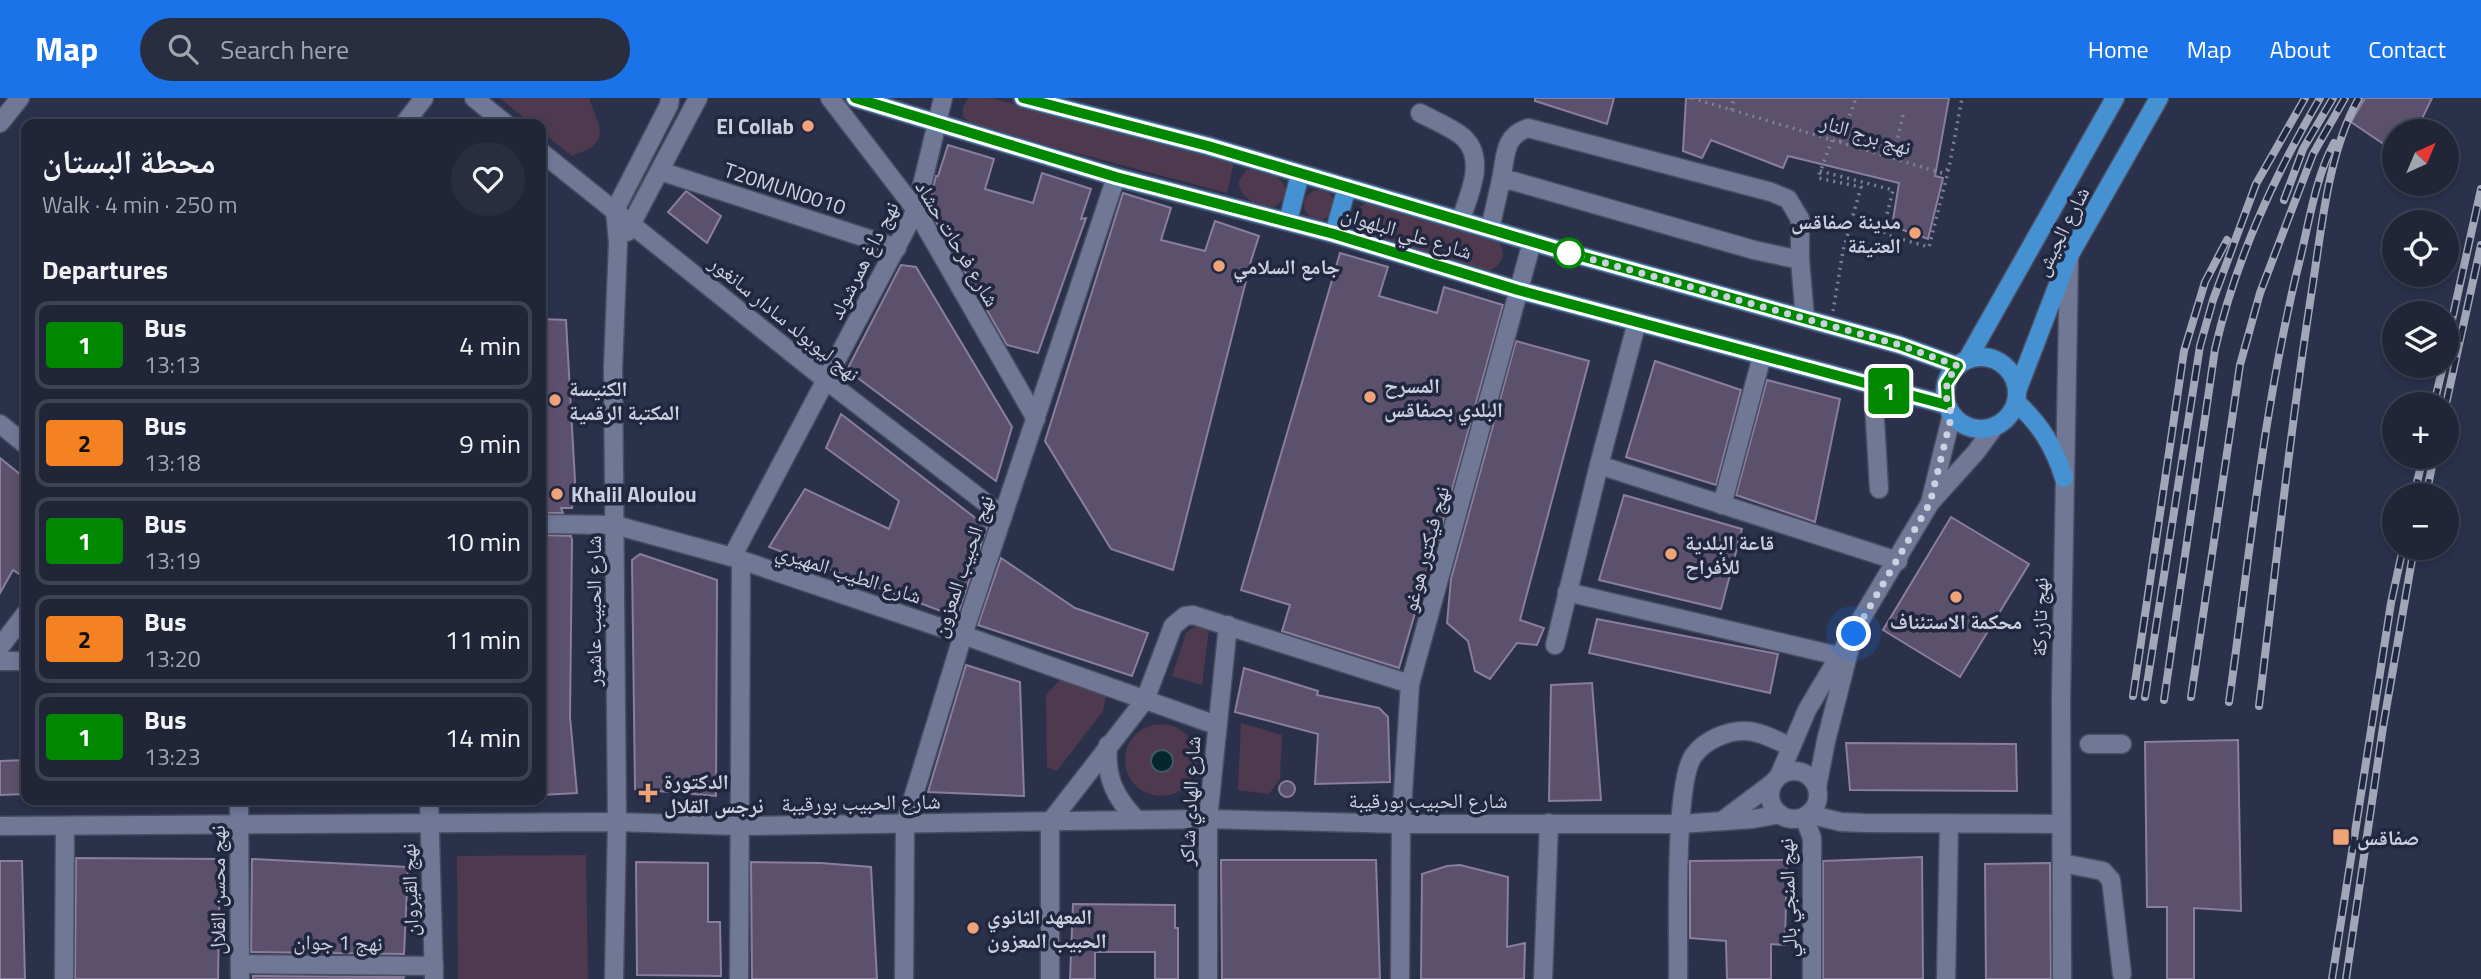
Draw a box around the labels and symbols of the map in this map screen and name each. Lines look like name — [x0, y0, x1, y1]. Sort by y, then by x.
street label: نهج برج النار — [1816, 105, 1915, 163]
place label: El Collab — [716, 110, 794, 142]
marker: El Collab — [800, 118, 816, 134]
north arrow — [2382, 119, 2459, 196]
street label: T20MUN0010 — [720, 153, 850, 223]
street label: شارع فرحات حشاد — [908, 174, 1008, 312]
street label: شارع الجيش — [2025, 181, 2097, 281]
street label: نهج داغ همرشولد — [819, 195, 907, 325]
street label: شارع علي البلهوان — [1337, 197, 1476, 268]
place label: مدينة صفاقس العتيقة — [1791, 205, 1901, 261]
marker: مدينة صفاقس العتيقة — [1907, 225, 1923, 241]
unlabelled marker — [1554, 238, 1584, 268]
street label: نهج ليوبولد سادار سانغور — [702, 246, 867, 389]
place label: جامع السلامي — [1233, 250, 1340, 283]
marker: جامع السلامي — [1211, 258, 1227, 274]
line badge: 1 — [1866, 368, 1912, 414]
place label: المسرح البلدي بصفاقس — [1384, 369, 1503, 426]
place label: الكنيسة المكتبة الرقمية — [569, 372, 680, 428]
marker: المسرح البلدي بصفاقس — [1362, 389, 1378, 405]
marker: الكنيسة المكتبة الرقمية — [547, 392, 563, 408]
place label: Khalil Aloulou — [571, 478, 697, 510]
street label: نهج فيكتور هوغو — [1393, 482, 1457, 616]
marker: Khalil Aloulou — [549, 486, 565, 502]
street label: نهج الحبيب المعزون — [923, 490, 1001, 642]
place label: قاعة البلدية للأفراح — [1685, 526, 1774, 582]
street label: شارع الطيب المهيري — [772, 534, 926, 613]
street label: شارع الحبيب عاشور — [577, 535, 609, 688]
marker: قاعة البلدية للأفراح — [1663, 546, 1679, 562]
street label: نهج تازركة — [2022, 577, 2056, 657]
marker: محكمة الاستئناف — [1948, 589, 1964, 605]
place label: محكمة الاستئناف — [1890, 605, 2022, 637]
your location — [1836, 616, 1871, 651]
street label: شارع الهادي شاكر — [1170, 735, 1210, 868]
place label: الدكتورة نرجس القلال — [664, 765, 763, 821]
marker: الدكتورة نرجس القلال — [638, 783, 658, 803]
street label: شارع الحبيب بورقيبة — [1348, 784, 1508, 816]
street label: شارع الحبيب بورقيبة — [781, 785, 941, 819]
place label: صفاقس — [2357, 821, 2419, 853]
street label: نهج محسن القلال — [201, 825, 233, 955]
marker: صفاقس — [2331, 827, 2351, 847]
street label: نهج المنجي بالي — [1769, 838, 1806, 958]
street label: نهج القيروان — [391, 843, 427, 937]
place label: المعهد الثانوي الحبيب المعزون — [987, 900, 1107, 956]
marker: المعهد الثانوي الحبيب المعزون — [965, 920, 981, 936]
street label: نهج 1 جوان — [293, 925, 383, 959]

